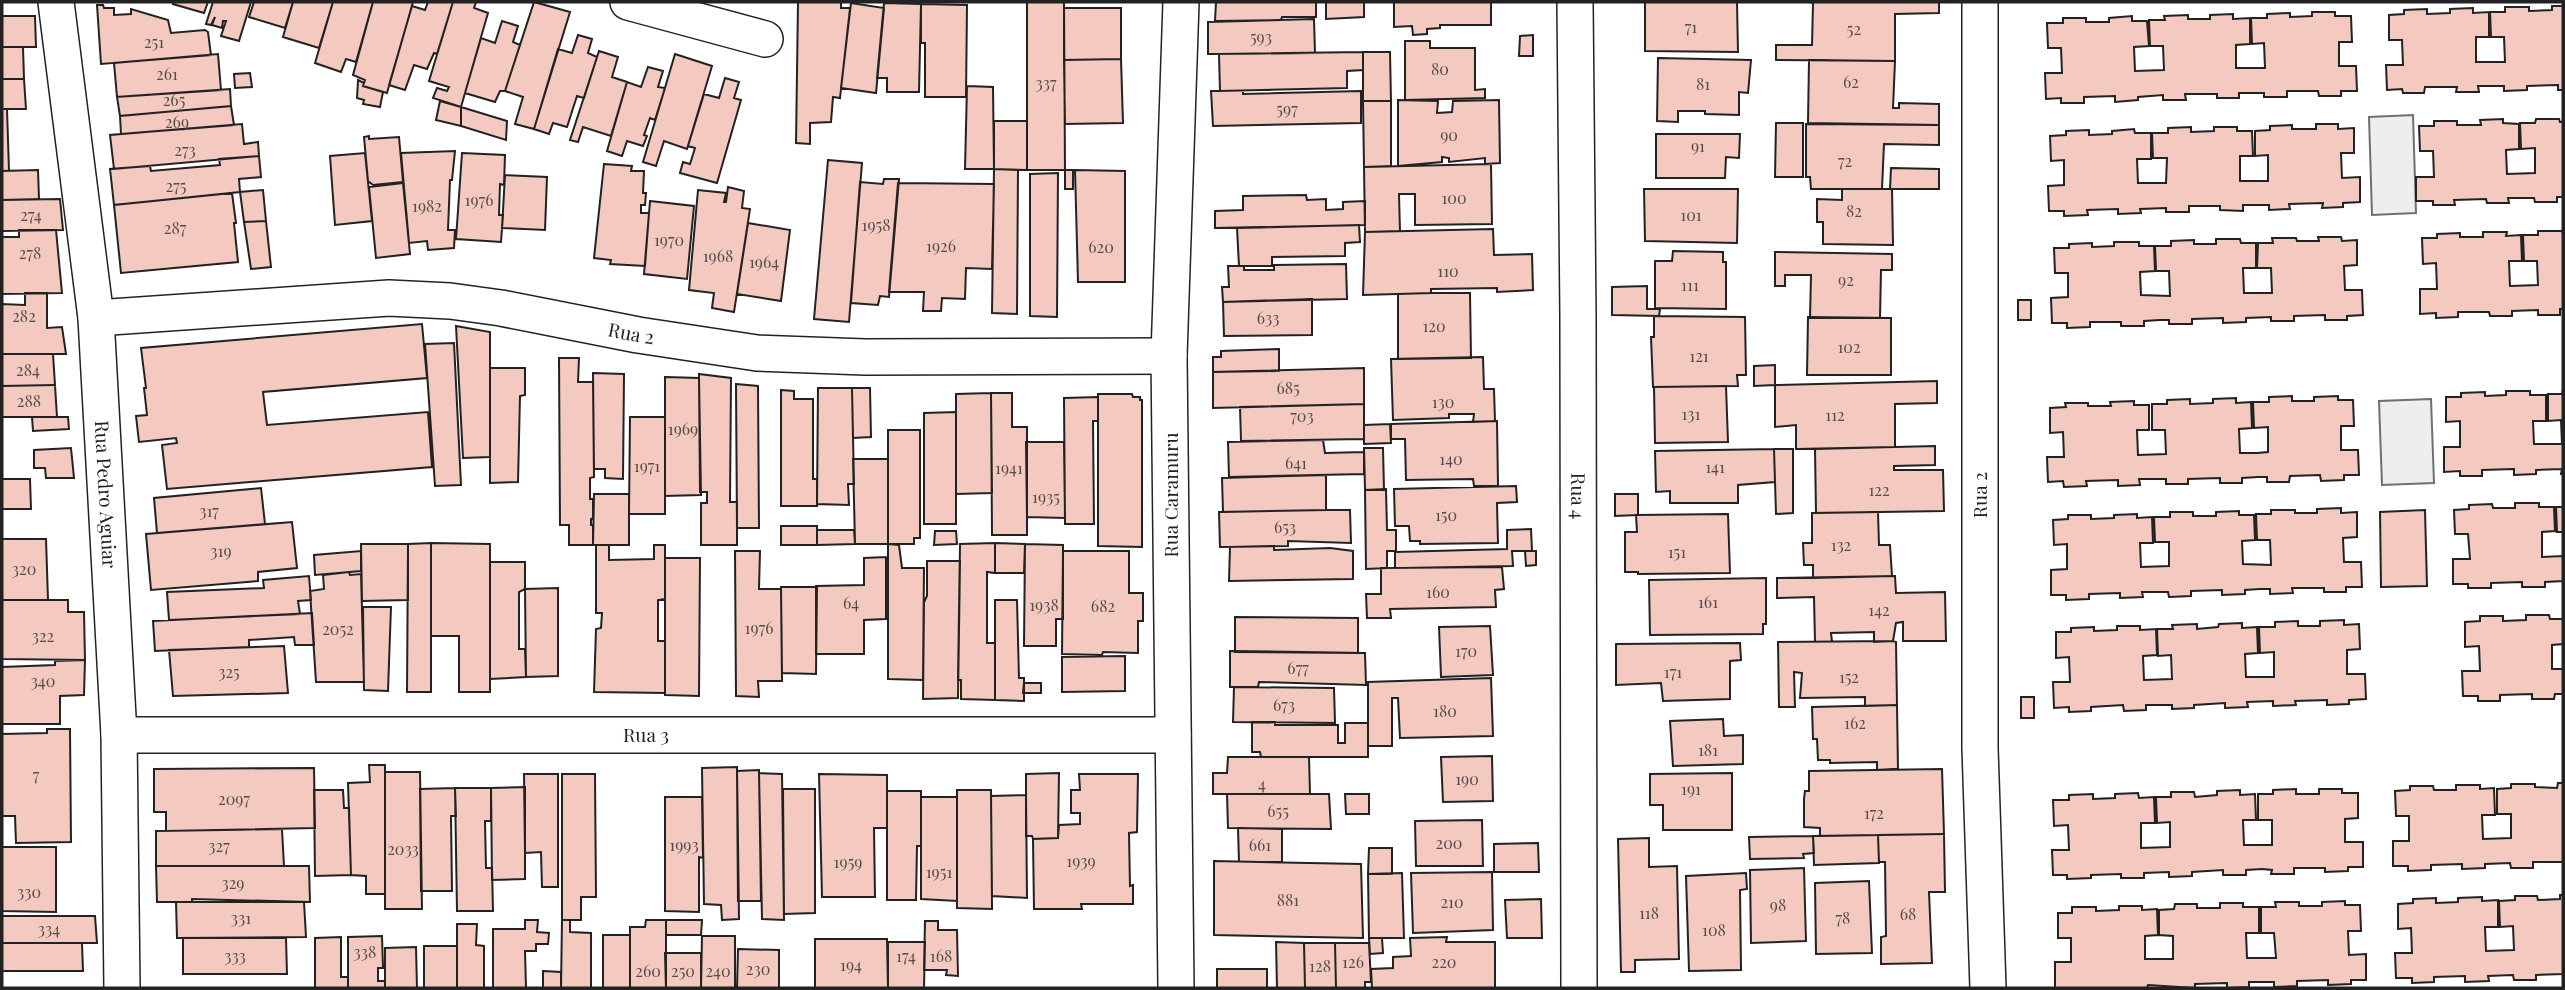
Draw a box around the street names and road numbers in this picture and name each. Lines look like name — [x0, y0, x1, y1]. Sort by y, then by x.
street label: Rua 2 — [606, 315, 656, 349]
street label: Rua Pedro Aguiar — [90, 420, 124, 569]
street label: Rua Caramuru — [1157, 432, 1183, 558]
street label: Rua 2 — [1966, 472, 1992, 518]
street label: Rua 4 — [1566, 473, 1592, 519]
street label: Rua 3 — [623, 721, 669, 747]

